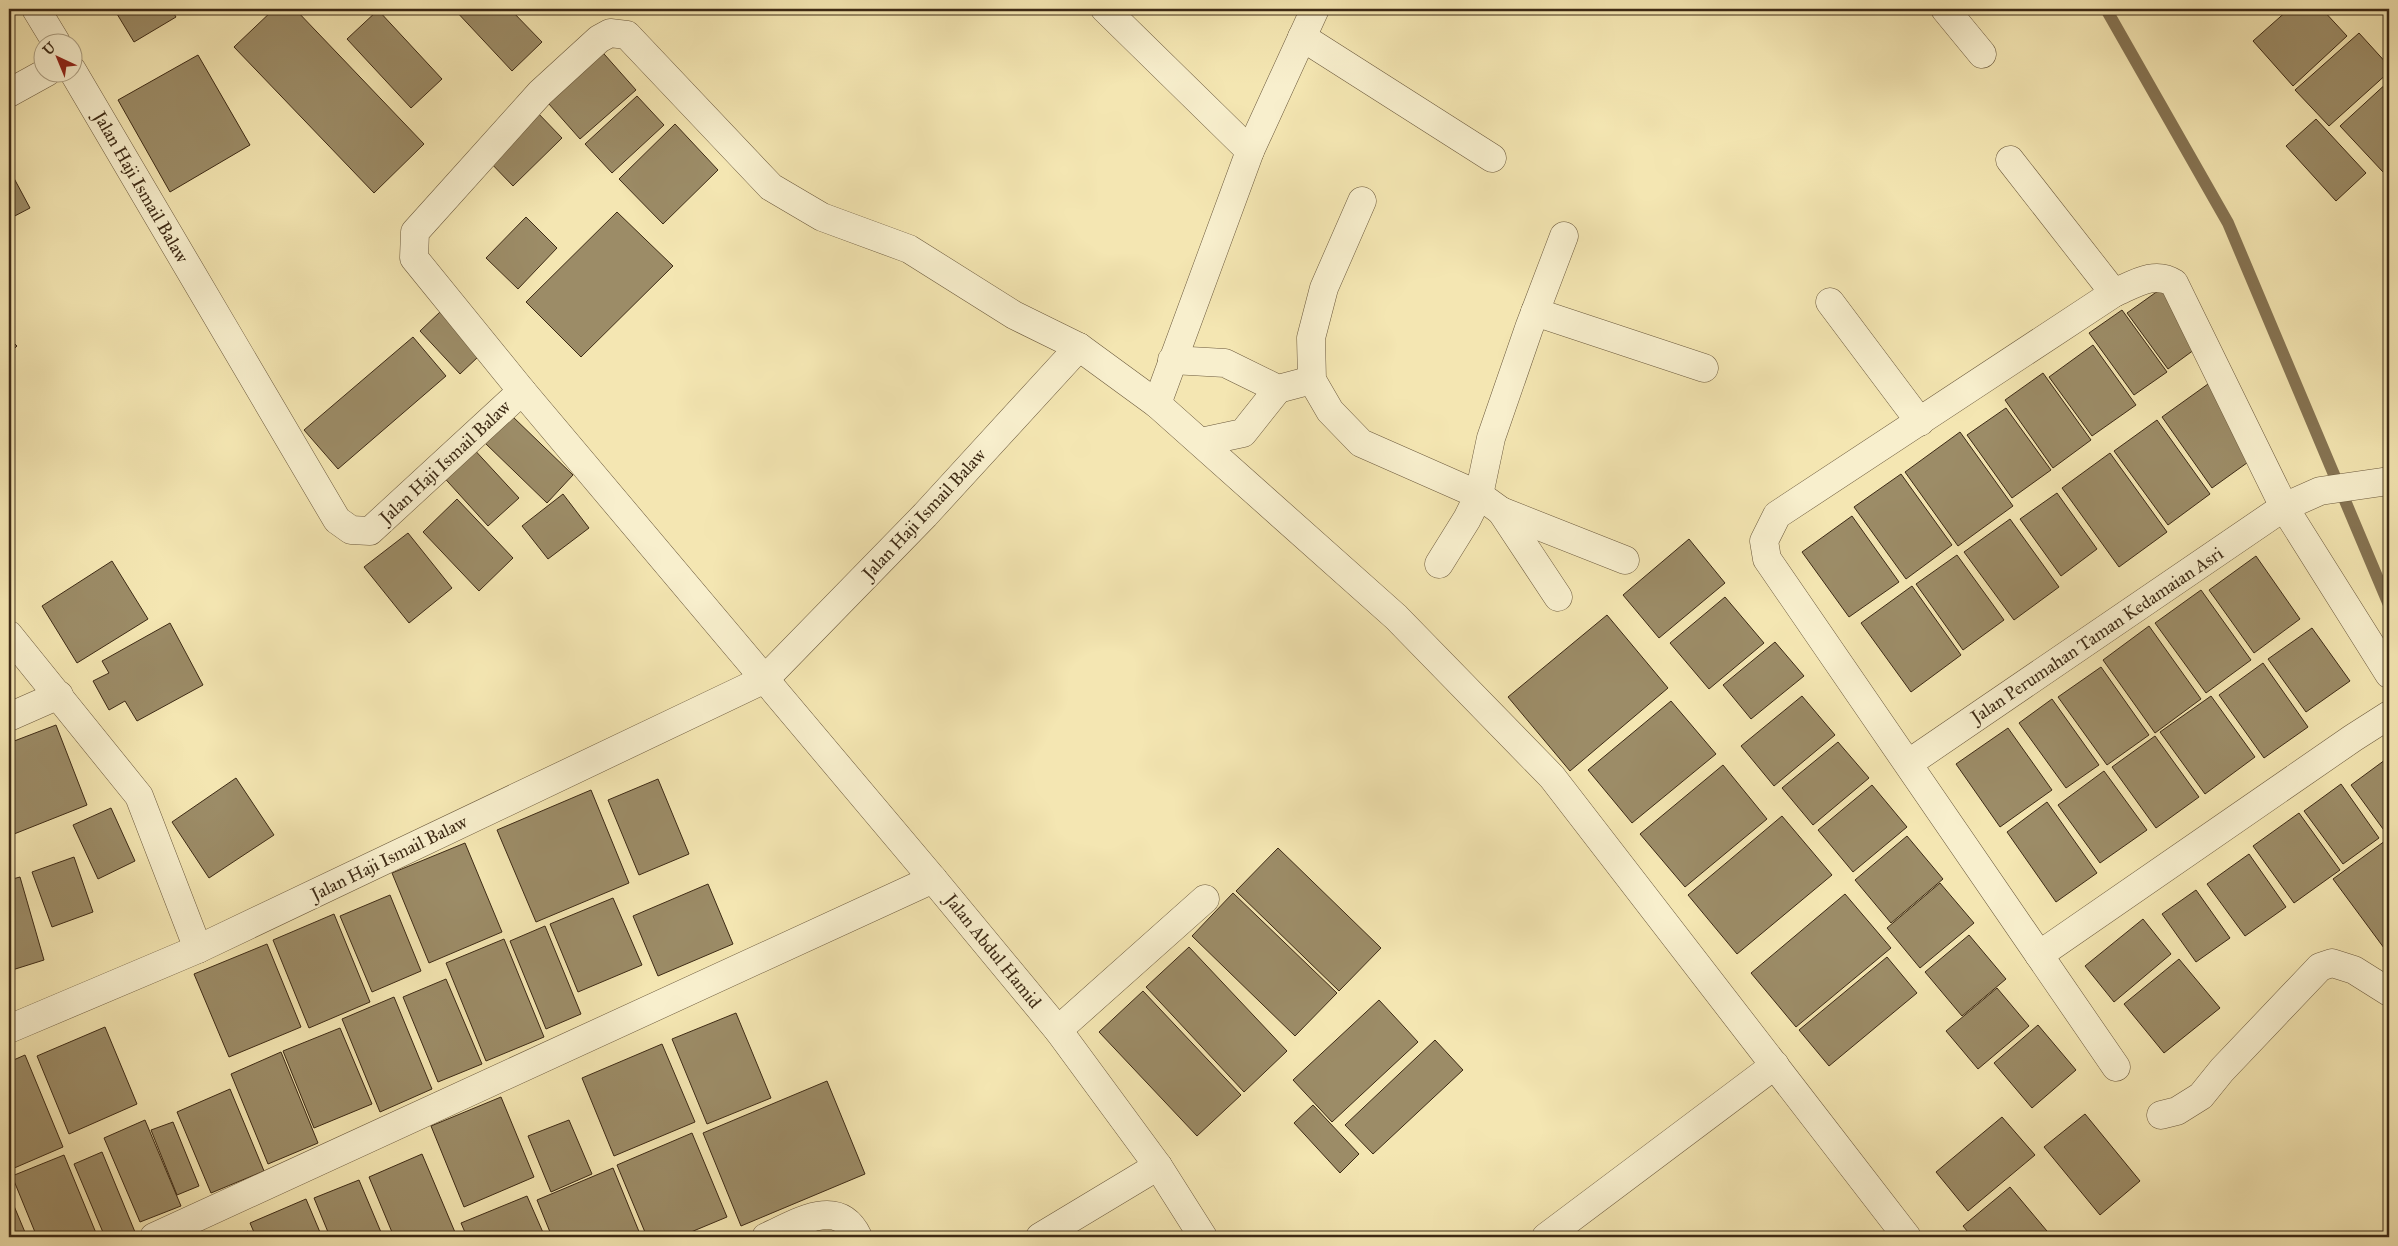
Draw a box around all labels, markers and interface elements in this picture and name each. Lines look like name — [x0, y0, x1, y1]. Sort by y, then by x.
north arrow — [32, 32, 82, 82]
text: U — [39, 38, 60, 59]
street label: Jalan Haji Ismail Balaw — [87, 106, 193, 267]
street label: Jalan Haji Ismail Balaw — [373, 395, 516, 530]
street label: Jalan Haji Ismail Balaw — [856, 444, 991, 586]
street label: Jalan Perumahan Taman Kedamaian Asri — [1965, 542, 2228, 730]
street label: Jalan Haji Ismail Balaw — [305, 811, 471, 907]
street label: Jalan Abdul Hamid — [938, 888, 1046, 1013]

